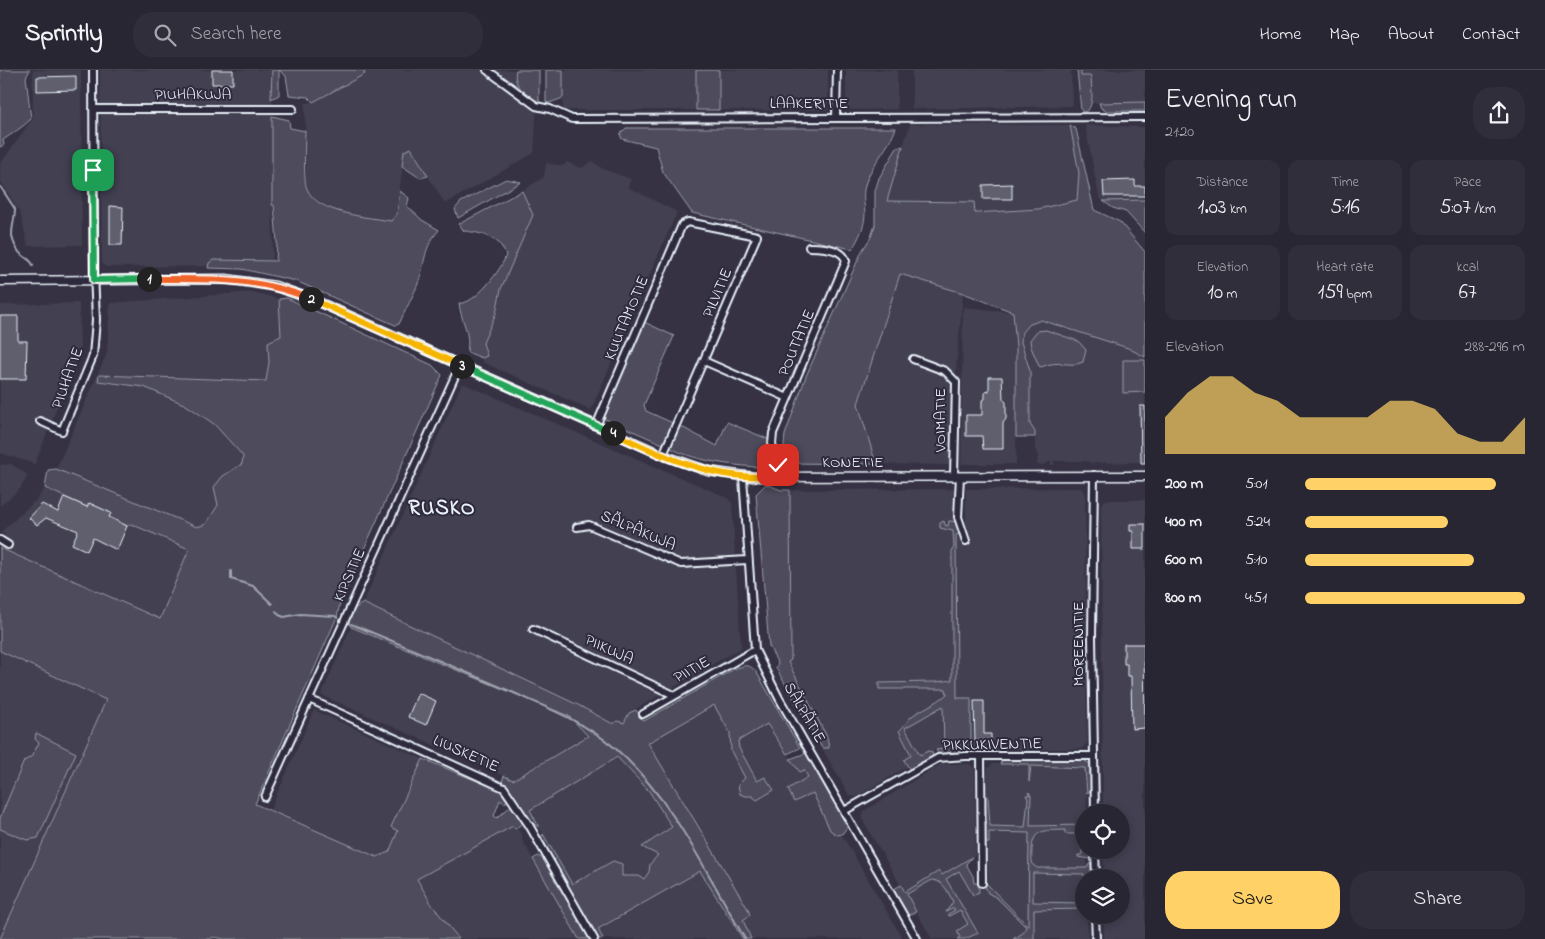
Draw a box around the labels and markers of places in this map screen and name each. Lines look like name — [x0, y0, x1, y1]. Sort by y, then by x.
pin — [72, 149, 114, 191]
pin: 1 — [136, 266, 162, 292]
pin: 2 — [298, 286, 324, 312]
pin: 3 — [450, 354, 474, 378]
pin: 4 — [600, 420, 626, 446]
pin — [757, 444, 799, 486]

